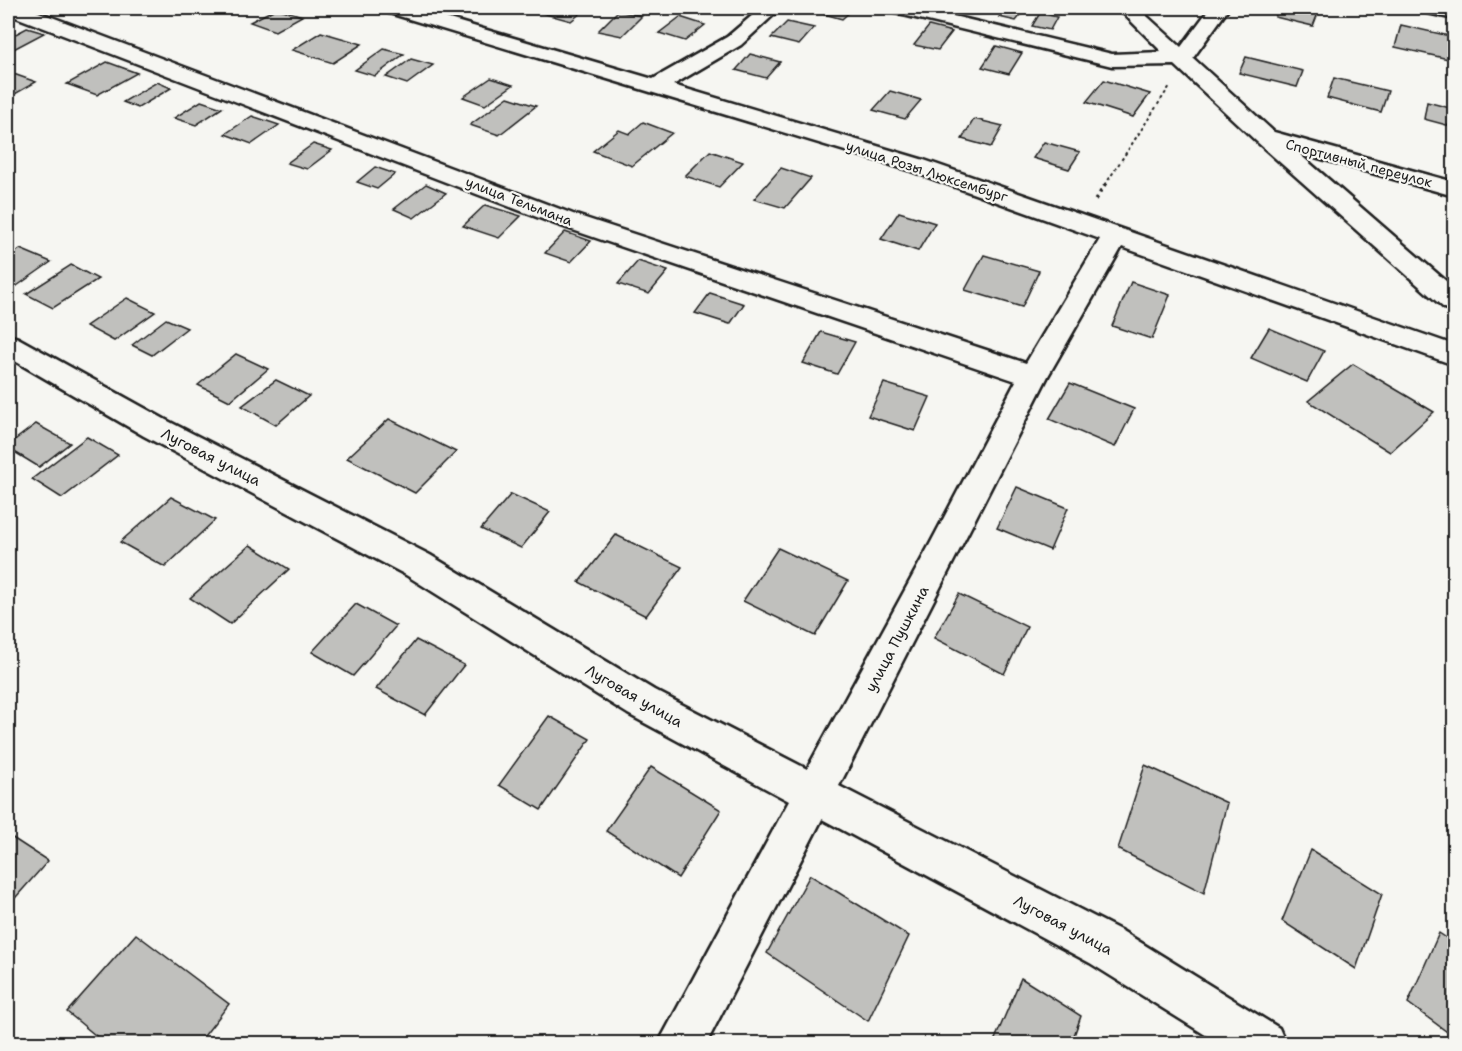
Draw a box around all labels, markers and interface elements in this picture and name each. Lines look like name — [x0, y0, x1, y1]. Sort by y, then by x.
street label: Спортивный переулок — [1284, 135, 1435, 191]
street label: улица Розы Люксембург — [844, 136, 1011, 206]
street label: улица Тельмана — [463, 172, 575, 230]
street label: Луговая улица — [158, 423, 265, 491]
street label: улица Пушкина — [861, 582, 934, 696]
street label: Луговая улица — [582, 660, 687, 732]
street label: Луговая улица — [1010, 891, 1117, 960]

